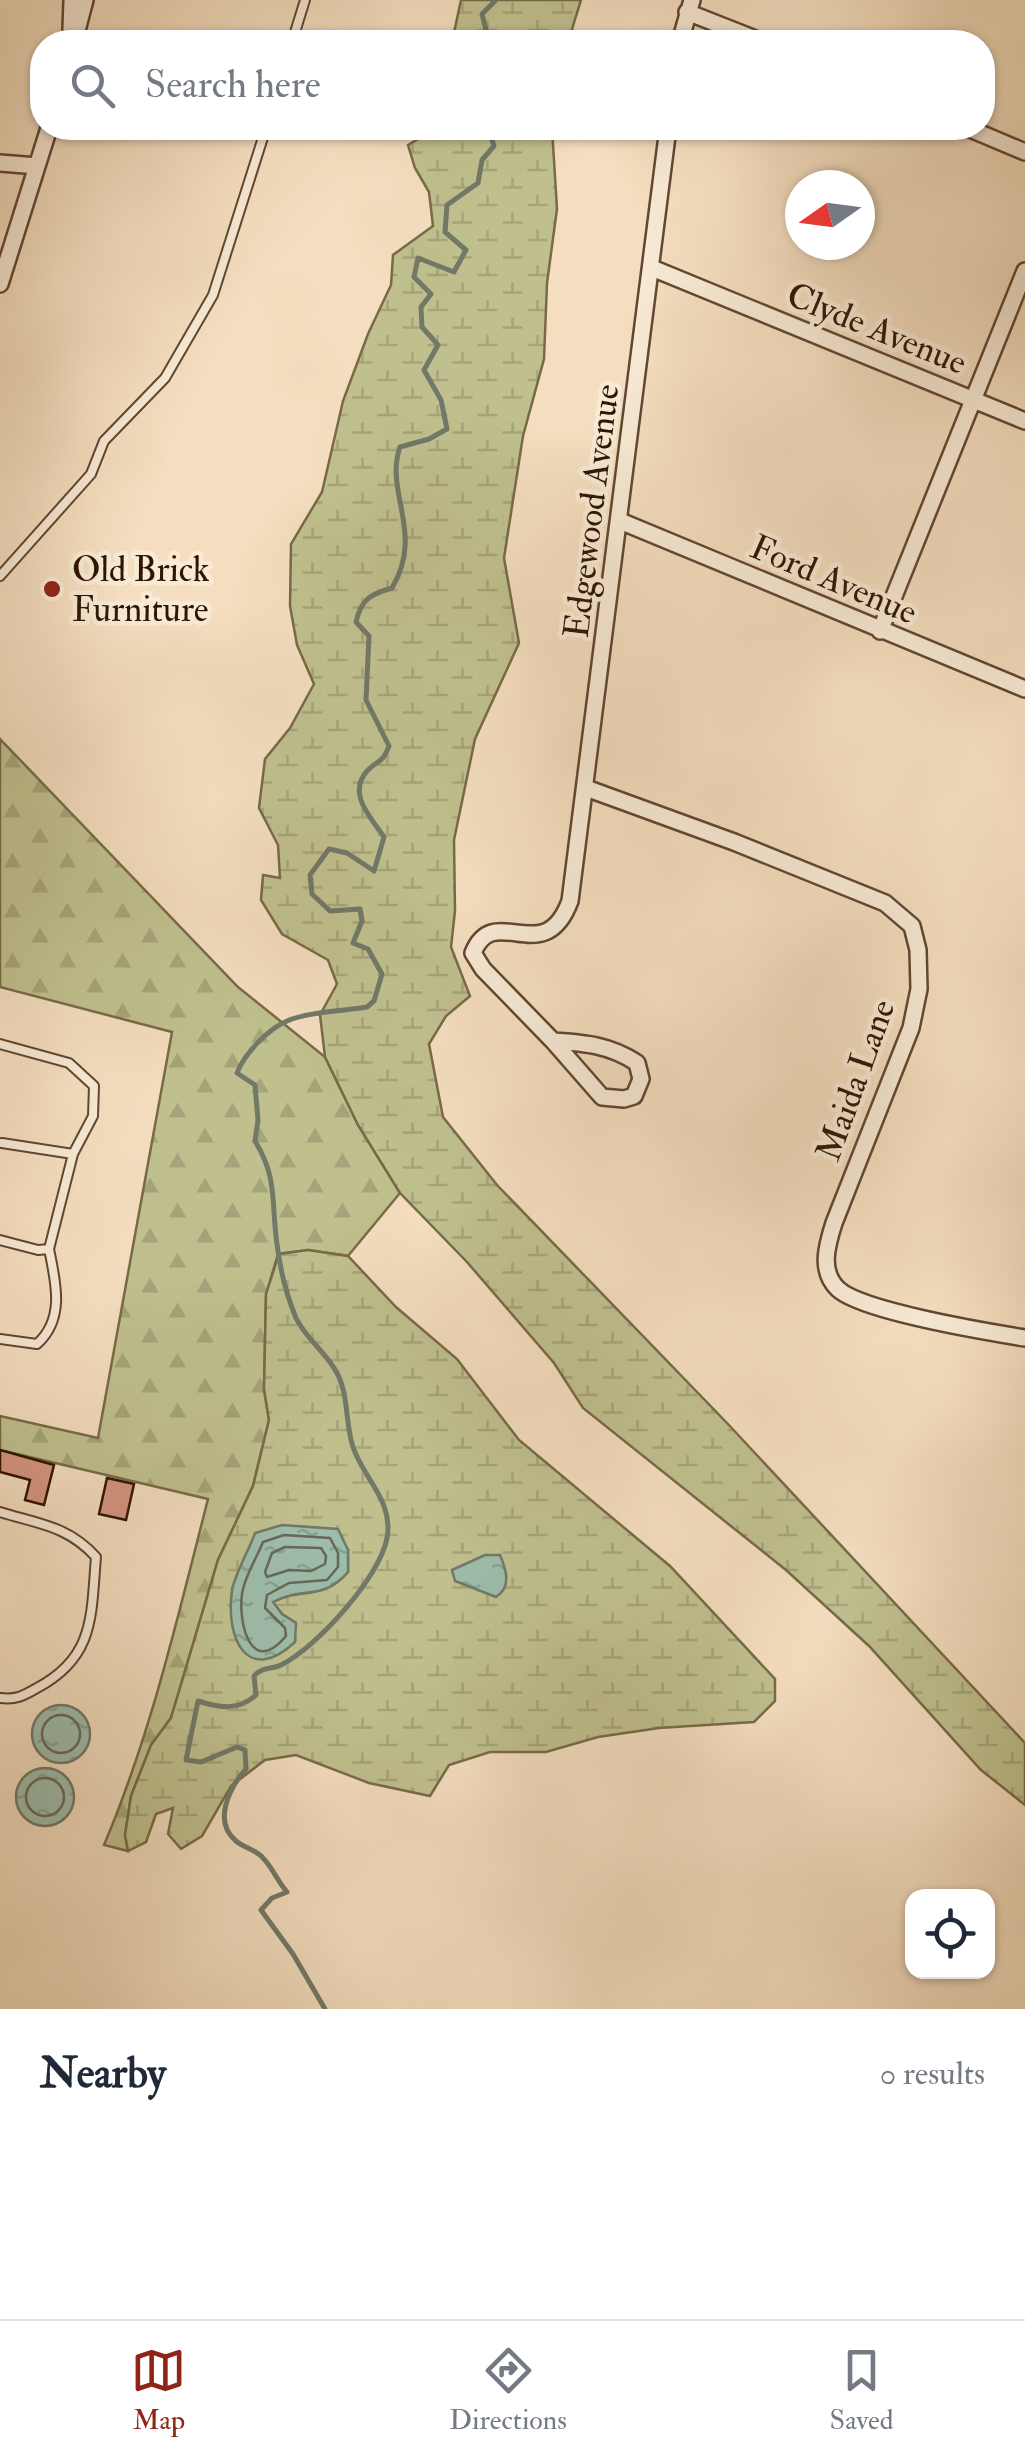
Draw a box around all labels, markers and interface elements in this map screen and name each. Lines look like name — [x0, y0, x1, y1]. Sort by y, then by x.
search box — [30, 30, 995, 140]
icon: search — [65, 58, 120, 113]
text: Search here — [145, 61, 321, 109]
north arrow — [785, 170, 875, 260]
street label: Clyde Avenue — [780, 273, 973, 385]
street label: Edgewood Avenue — [555, 382, 629, 640]
street label: Ford Avenue — [744, 525, 924, 635]
place label: Old Brick Furniture — [72, 548, 210, 632]
marker: Old Brick Furniture — [41, 578, 63, 600]
street label: Maida Lane — [806, 994, 905, 1167]
map controls — [905, 1889, 995, 1979]
button: locate — [905, 1889, 995, 1979]
text: Nearby — [40, 2048, 166, 2100]
text: 0 results — [880, 2054, 985, 2094]
tab: Map — [131, 2343, 186, 2438]
tab: Directions — [449, 2343, 567, 2438]
tab: Saved — [830, 2343, 894, 2438]

